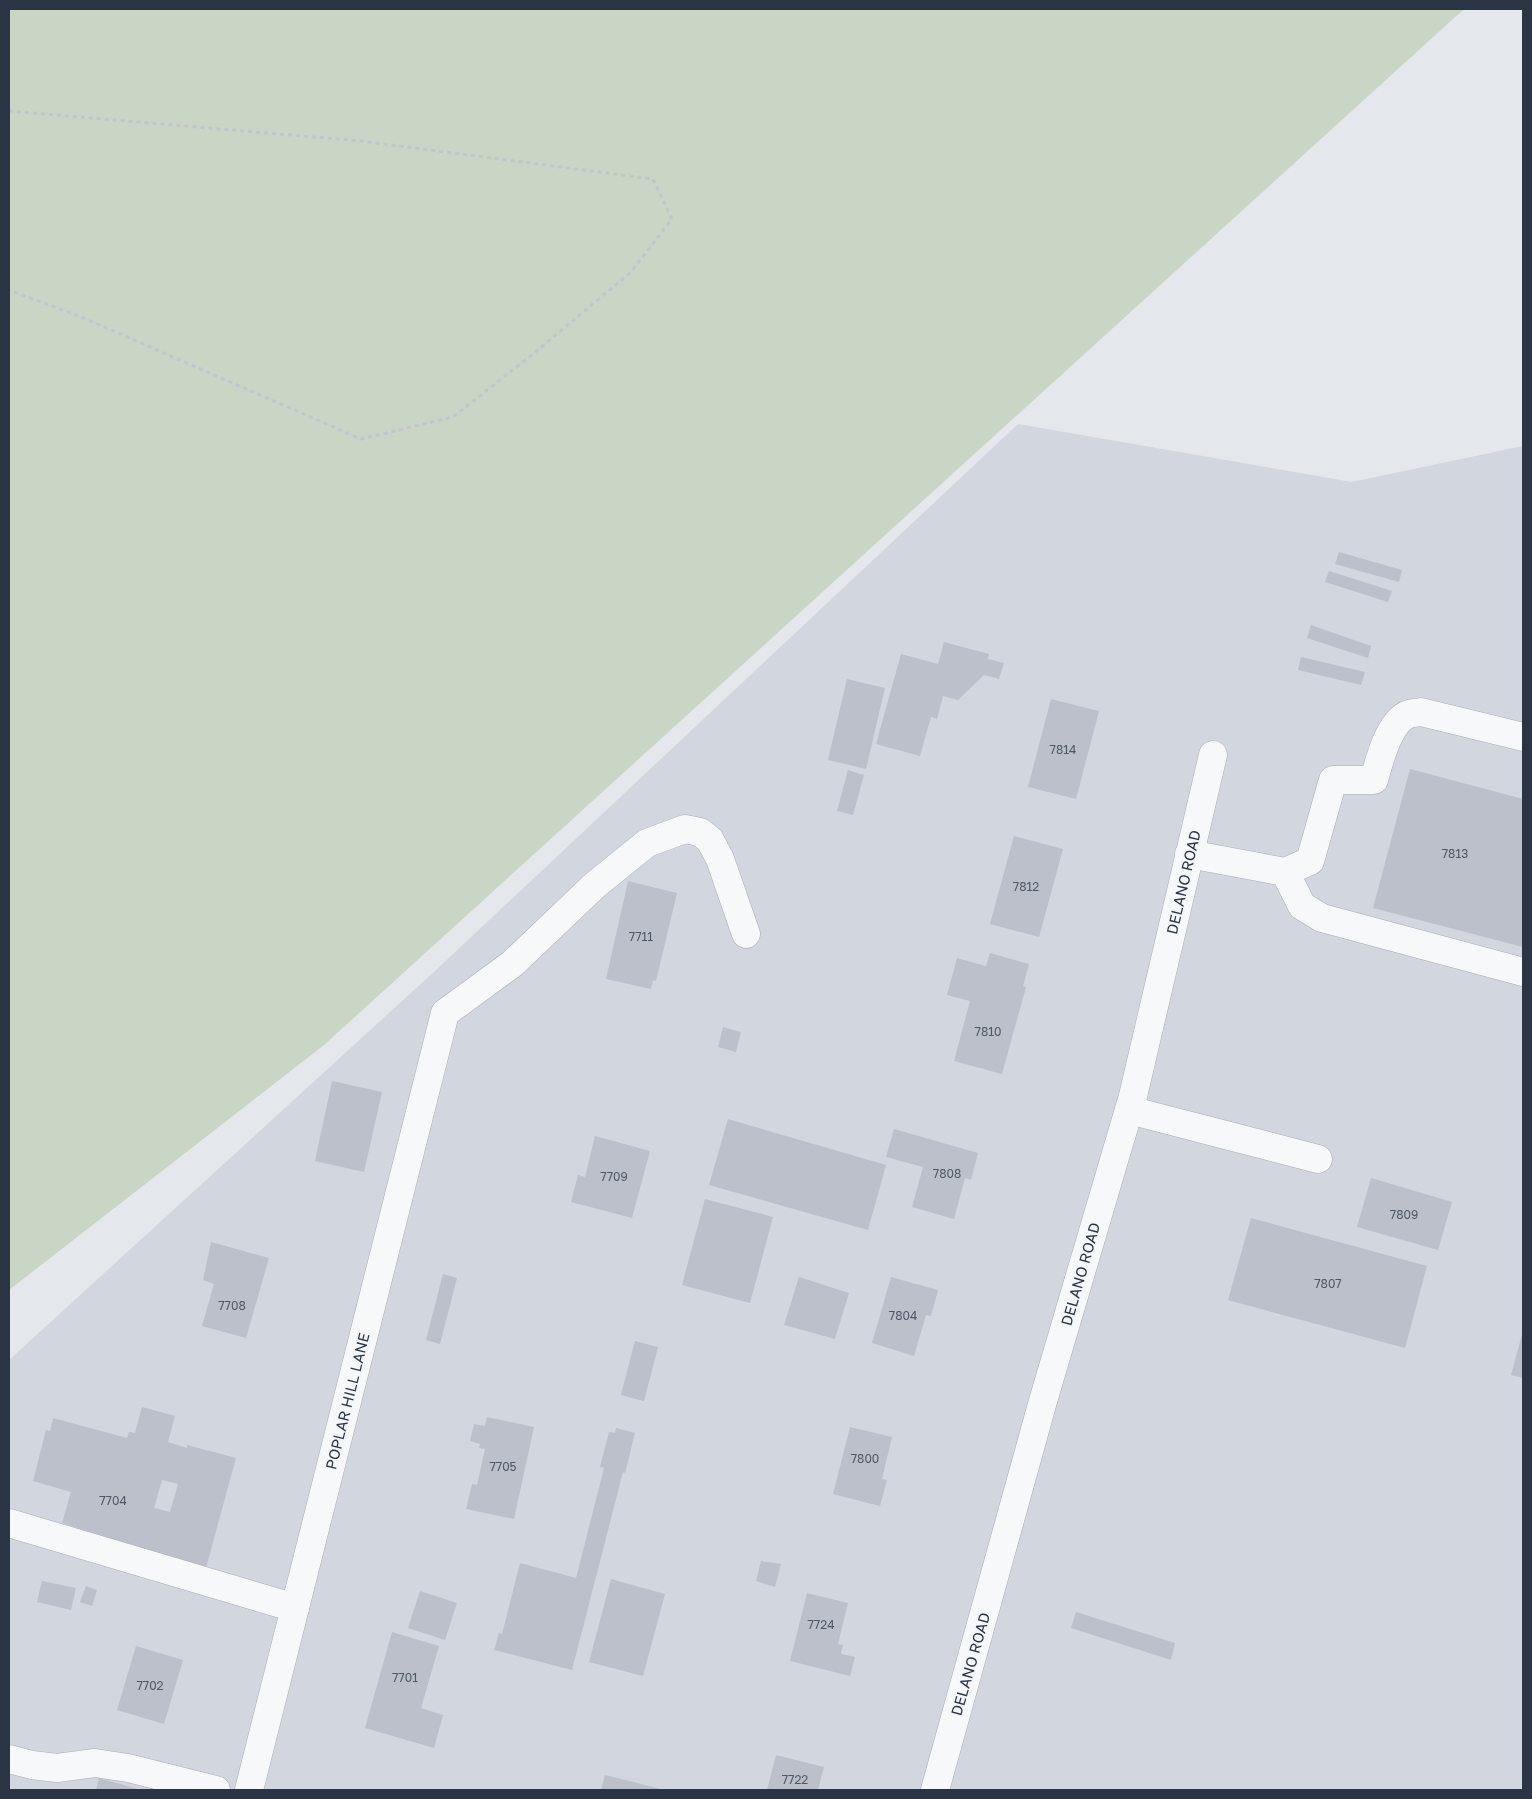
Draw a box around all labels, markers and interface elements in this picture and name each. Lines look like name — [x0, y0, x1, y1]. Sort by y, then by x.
house number: 7814 — [1050, 742, 1076, 757]
street label: DELANO ROAD — [1162, 828, 1204, 936]
house number: 7813 — [1442, 846, 1468, 861]
house number: 7812 — [1013, 879, 1039, 894]
house number: 7711 — [629, 929, 653, 944]
house number: 7810 — [975, 1024, 1001, 1039]
house number: 7808 — [933, 1166, 961, 1181]
house number: 7709 — [600, 1169, 628, 1184]
house number: 7809 — [1390, 1207, 1418, 1222]
street label: DELANO ROAD — [1057, 1220, 1103, 1328]
house number: 7807 — [1314, 1276, 1342, 1291]
house number: 7708 — [218, 1298, 246, 1313]
house number: 7804 — [889, 1308, 917, 1323]
street label: POPLAR HILL LANE — [321, 1331, 373, 1471]
house number: 7800 — [851, 1451, 879, 1466]
house number: 7705 — [489, 1459, 517, 1474]
house number: 7704 — [99, 1493, 127, 1508]
street label: DELANO ROAD — [947, 1610, 993, 1718]
house number: 7724 — [807, 1617, 835, 1632]
house number: 7701 — [392, 1670, 418, 1685]
house number: 7702 — [136, 1678, 164, 1693]
house number: 7722 — [782, 1772, 808, 1787]

